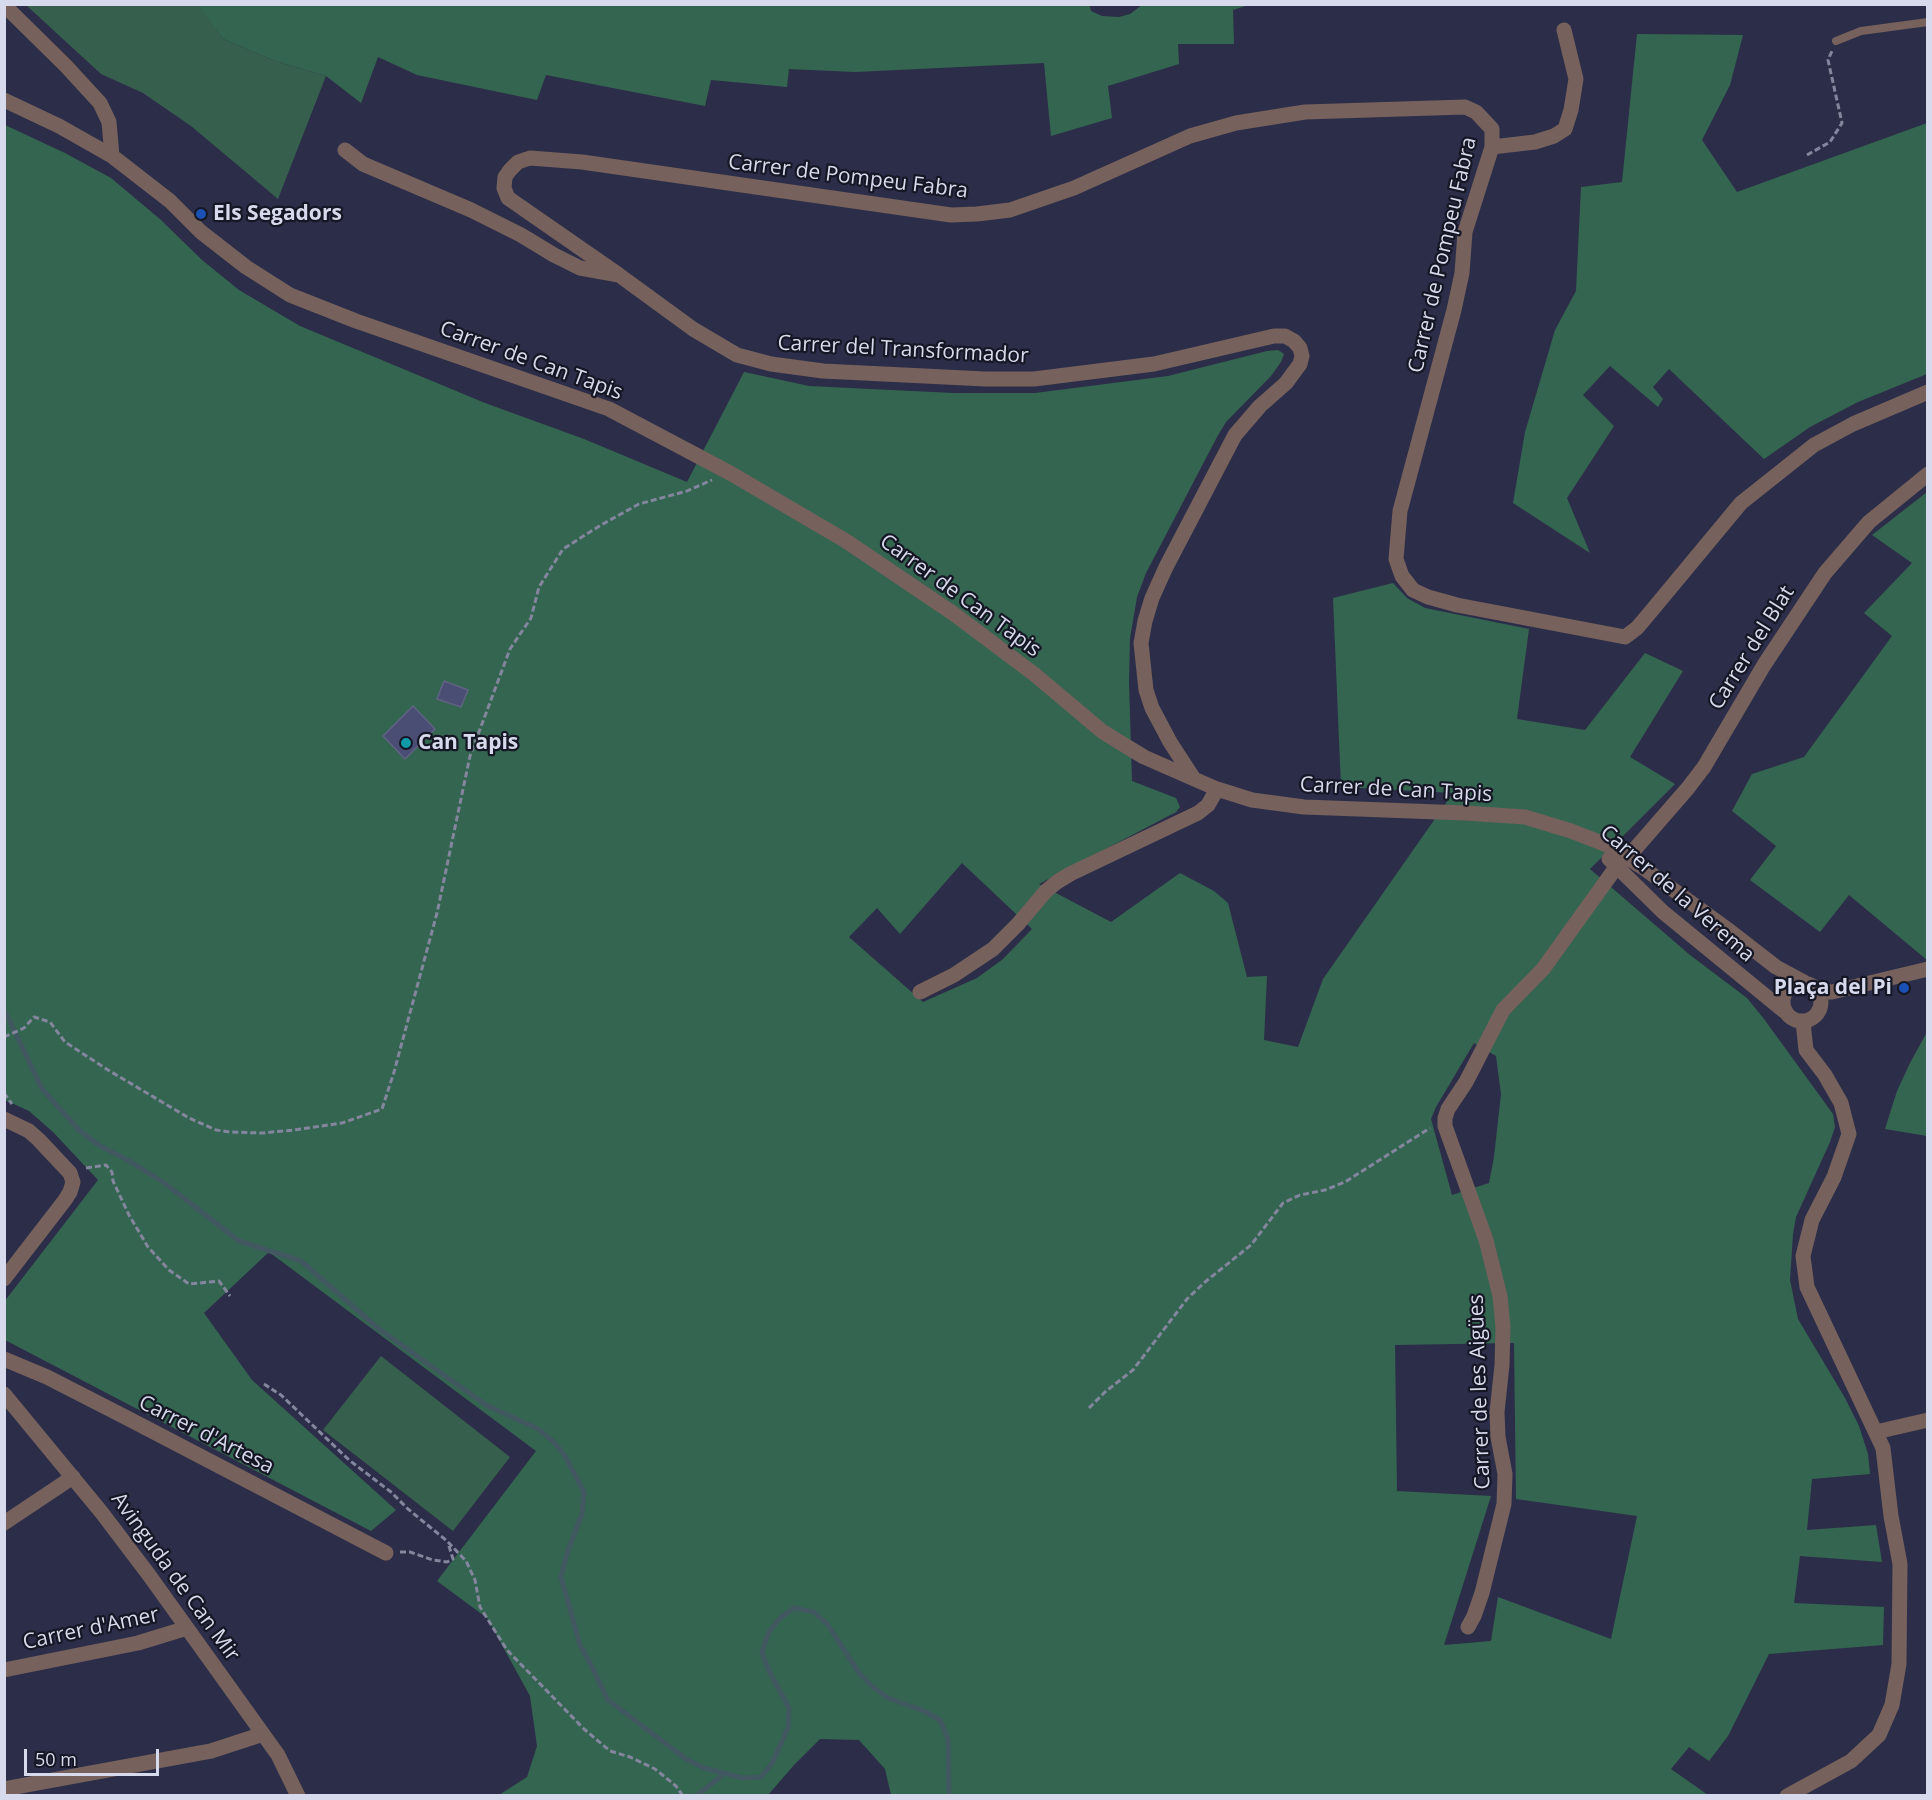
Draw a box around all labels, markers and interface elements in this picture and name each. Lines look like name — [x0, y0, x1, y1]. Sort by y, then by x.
street label: Carrer de Pompeu Fabra — [1404, 135, 1482, 375]
street label: Carrer de Pompeu Fabra — [727, 150, 969, 204]
place label: Els Segadors — [213, 201, 342, 227]
marker: Els Segadors — [194, 207, 208, 221]
street label: Carrer de Can Tapis — [436, 316, 626, 406]
street label: Carrer del Transformador — [777, 331, 1029, 369]
street label: Carrer de Can Tapis — [875, 529, 1045, 663]
street label: Carrer del Blat — [1704, 581, 1800, 715]
place label: Can Tapis — [418, 730, 518, 756]
marker: Can Tapis — [399, 736, 413, 750]
street label: Carrer de Can Tapis — [1299, 772, 1493, 808]
street label: Carrer de la Verema — [1595, 820, 1759, 968]
place label: Plaça del Pi — [1774, 975, 1892, 1001]
marker: Plaça del Pi — [1897, 981, 1911, 995]
street label: Carrer de les Aigües — [1464, 1294, 1496, 1490]
street label: Carrer d'Artesa — [134, 1390, 278, 1480]
street label: Avinguda de Can Mir — [105, 1488, 245, 1666]
street label: Carrer d'Amer — [21, 1602, 161, 1656]
scale bar — [27, 1737, 162, 1775]
text: 50 m — [35, 1747, 77, 1771]

